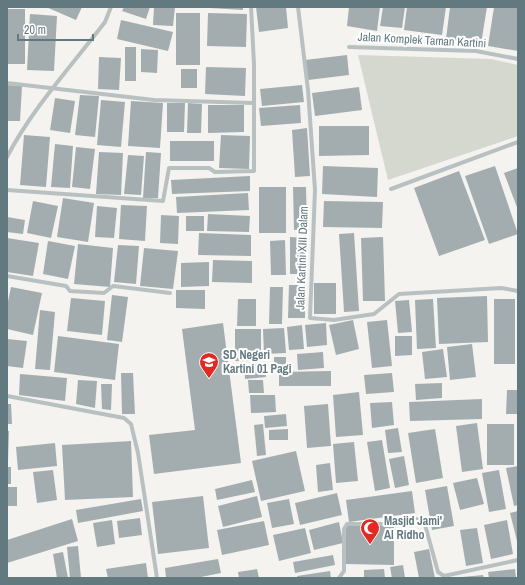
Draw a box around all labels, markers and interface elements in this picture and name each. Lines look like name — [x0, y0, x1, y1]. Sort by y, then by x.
scale bar — [18, 16, 93, 42]
text: 20 m — [24, 22, 46, 38]
street label: Jalan Komplek Taman Kartini — [357, 29, 487, 51]
street label: Jalan Kartini XIII Dalam — [292, 206, 312, 310]
place label: SD Negeri Kartini 01 Pagi — [223, 347, 292, 377]
school or university icon: SD Negeri Kartini 01 Pagi — [198, 351, 220, 379]
place label: Masjid Jami' Al Ridho — [384, 513, 442, 543]
mosque icon: Masjid Jami' Al Ridho — [359, 517, 381, 545]

